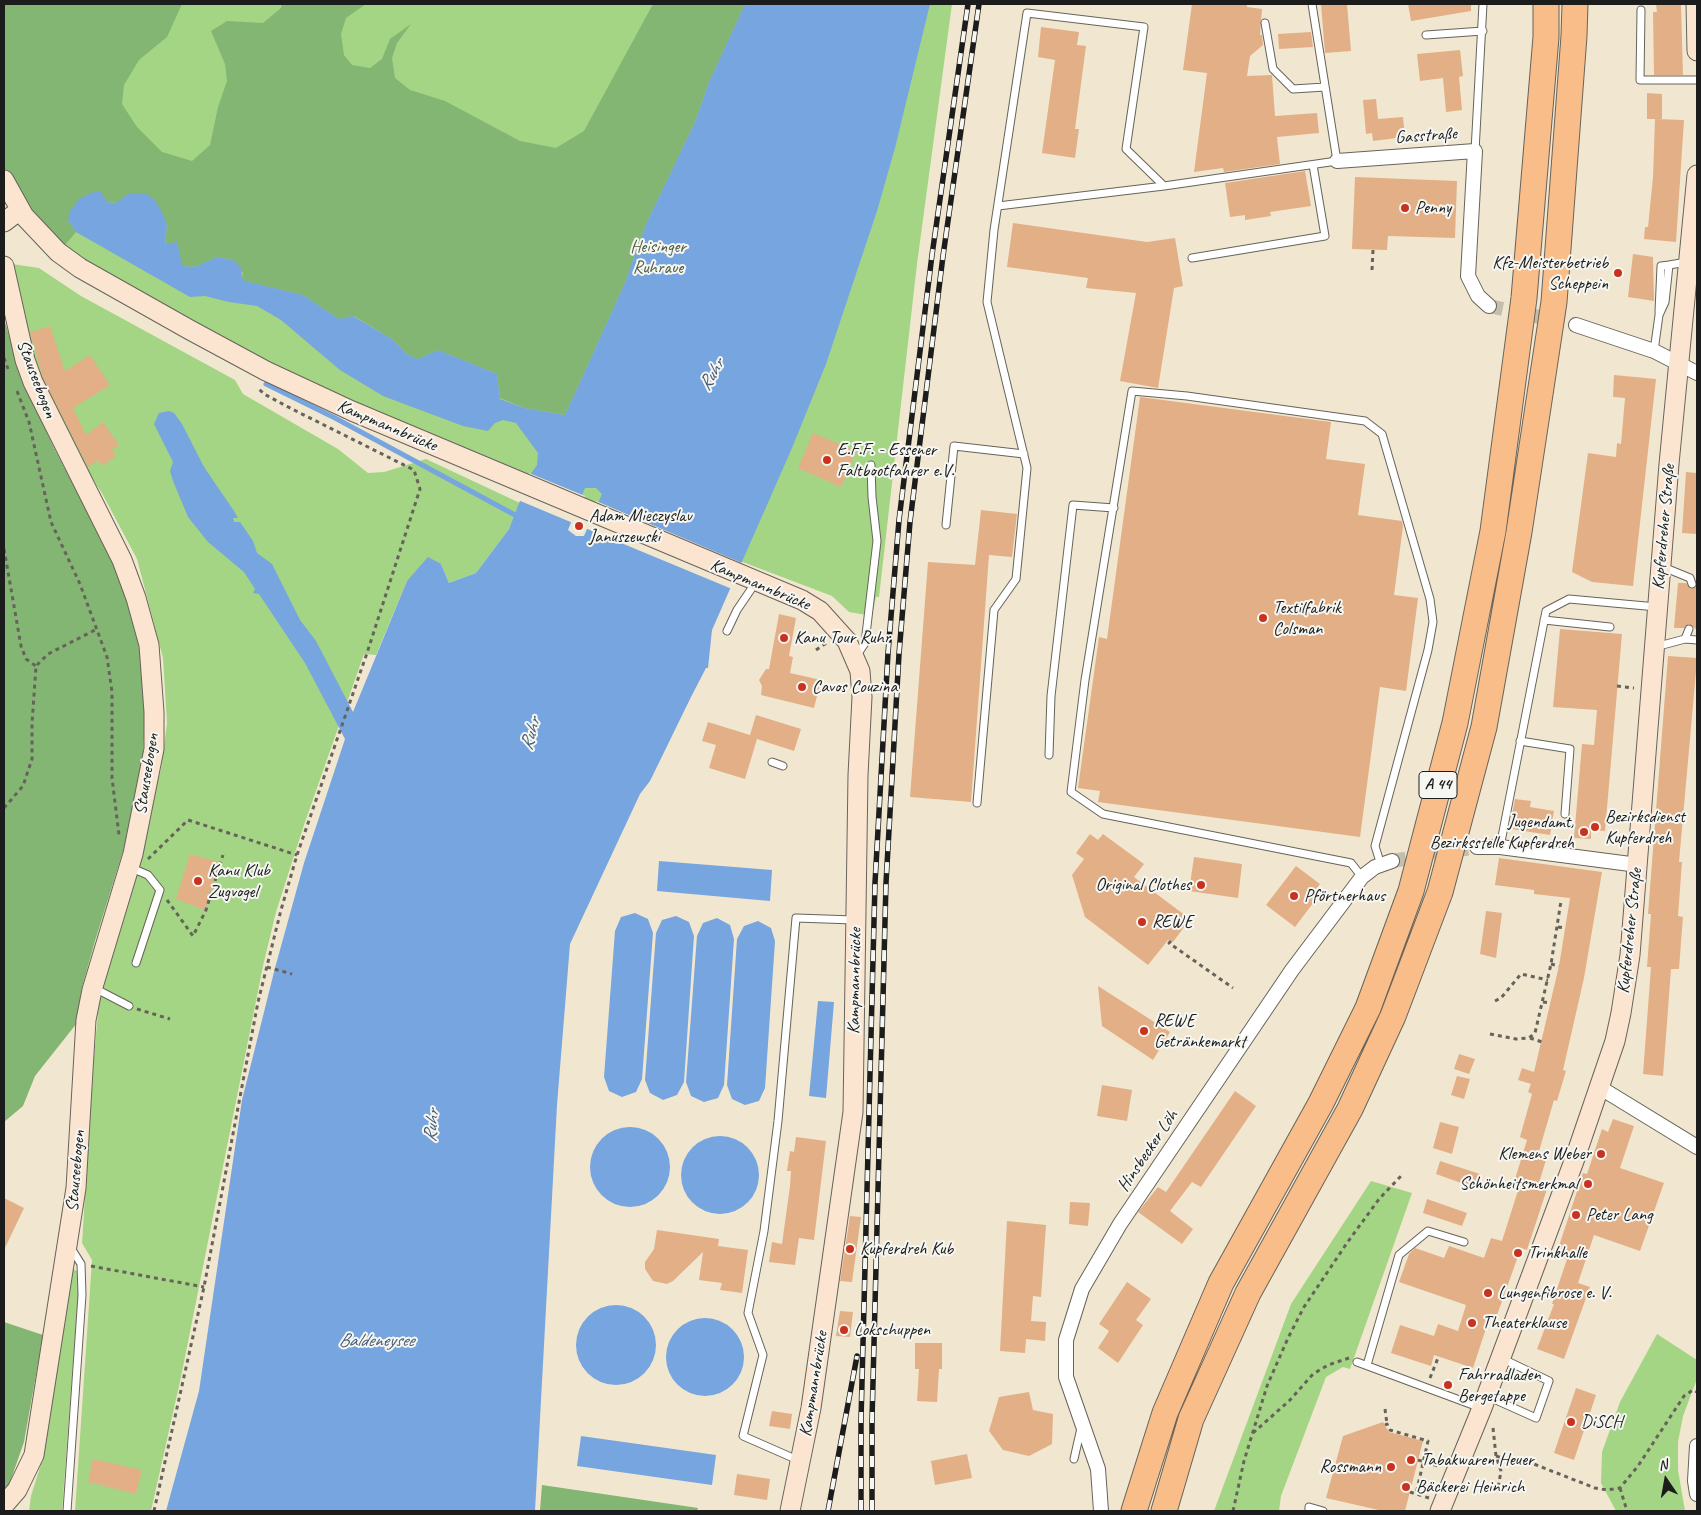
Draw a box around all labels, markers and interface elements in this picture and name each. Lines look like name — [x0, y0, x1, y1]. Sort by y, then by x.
street label: Gasstraße — [1395, 123, 1457, 149]
place label: Penny — [1415, 197, 1451, 219]
marker: Penny — [1399, 202, 1411, 214]
park label: Heisinger Ruhraue — [630, 236, 686, 278]
place label: Kfz-Meisterbetrieb Scheppein — [1492, 252, 1608, 294]
marker: Kfz-Meisterbetrieb Scheppein — [1612, 267, 1624, 279]
street label: Stauseebogen — [11, 337, 61, 421]
water label: Ruhr — [694, 355, 730, 395]
street label: Kampmannbrücke — [334, 395, 440, 457]
place label: E.F.F. - Essener Faltbootfahrer e.V. — [837, 439, 954, 482]
marker: E.F.F. - Essener Faltbootfahrer e.V. — [821, 454, 833, 466]
street label: Kupferdreher Straße — [1648, 463, 1680, 591]
place label: Adam Mieczyslav Januszewski — [589, 505, 691, 548]
marker: Adam Mieczyslav Januszewski — [573, 520, 585, 532]
street label: Kampmannbrücke — [707, 554, 813, 616]
place label: Textilfabrik Colsman — [1273, 597, 1341, 640]
marker: Textilfabrik Colsman — [1257, 612, 1269, 624]
place label: Kanu Tour Ruhr — [794, 627, 890, 649]
marker: Kanu Tour Ruhr — [778, 632, 790, 644]
place label: Cavos Couzina — [812, 676, 897, 698]
marker: Cavos Couzina — [796, 681, 808, 693]
water label: Ruhr — [516, 715, 546, 753]
street label: Stauseebogen — [130, 732, 164, 816]
road number: A 44 — [1419, 772, 1457, 798]
place label: Bezirksdienst Kupferdreh — [1605, 806, 1685, 849]
place label: Jugendamt, Bezirksstelle Kupferdreh — [1430, 811, 1574, 854]
marker: Bezirksdienst Kupferdreh — [1589, 821, 1601, 833]
marker: Jugendamt, Bezirksstelle Kupferdreh — [1578, 826, 1590, 838]
place label: Kanu Klub Zugvogel — [208, 860, 270, 902]
street label: Kupferdreher Straße — [1613, 867, 1647, 995]
place label: Original Clothes — [1095, 874, 1191, 896]
marker: Kanu Klub Zugvogel — [192, 875, 204, 887]
marker: Original Clothes — [1195, 879, 1207, 891]
place label: Pförtnerhaus — [1304, 885, 1385, 907]
marker: Pförtnerhaus — [1288, 890, 1300, 902]
place label: REWE — [1152, 911, 1193, 933]
marker: REWE — [1136, 916, 1148, 928]
street label: Kampmannbrücke — [843, 928, 867, 1034]
place label: REWE Getränkemarkt — [1154, 1010, 1246, 1052]
marker: REWE Getränkemarkt — [1138, 1025, 1150, 1037]
street label: Hinsbecker Löh — [1113, 1106, 1183, 1196]
water label: Ruhr — [419, 1109, 445, 1143]
street label: Stauseebogen — [62, 1129, 90, 1213]
place label: Klemens Weber — [1498, 1143, 1591, 1165]
marker: Klemens Weber — [1595, 1148, 1607, 1160]
place label: Schönheitsmerkmal — [1459, 1173, 1578, 1195]
marker: Schönheitsmerkmal — [1582, 1178, 1594, 1190]
place label: Peter Lang — [1586, 1204, 1653, 1226]
marker: Peter Lang — [1570, 1209, 1582, 1221]
place label: Kupferdreh Kub — [860, 1238, 953, 1260]
place label: Trinkhalle — [1528, 1242, 1587, 1264]
marker: Kupferdreh Kub — [844, 1243, 856, 1255]
marker: Trinkhalle — [1512, 1247, 1524, 1259]
place label: Lungenfibrose e. V. — [1498, 1282, 1611, 1304]
marker: Lungenfibrose e. V. — [1482, 1287, 1494, 1299]
place label: Theaterklause — [1482, 1312, 1566, 1334]
marker: Theaterklause — [1466, 1317, 1478, 1329]
place label: Lokschuppen — [854, 1319, 930, 1341]
marker: Lokschuppen — [838, 1324, 850, 1336]
water label: Baldeneysee — [338, 1330, 414, 1352]
street label: Kampmannbrücke — [795, 1330, 833, 1438]
place label: Fahrradladen Bergetappe — [1458, 1364, 1541, 1406]
marker: Fahrradladen Bergetappe — [1442, 1379, 1454, 1391]
place label: DiSCH — [1581, 1411, 1622, 1433]
marker: DiSCH — [1565, 1416, 1577, 1428]
place label: Tabakwaren Heuer — [1421, 1449, 1534, 1471]
marker: Tabakwaren Heuer — [1405, 1454, 1417, 1466]
north arrow — [1641, 1455, 1691, 1505]
place label: Rossmann — [1319, 1456, 1381, 1478]
text: N — [1657, 1456, 1669, 1474]
marker: Rossmann — [1385, 1461, 1397, 1473]
place label: Bäckerei Heinrich — [1416, 1476, 1524, 1498]
marker: Bäckerei Heinrich — [1400, 1481, 1412, 1493]

